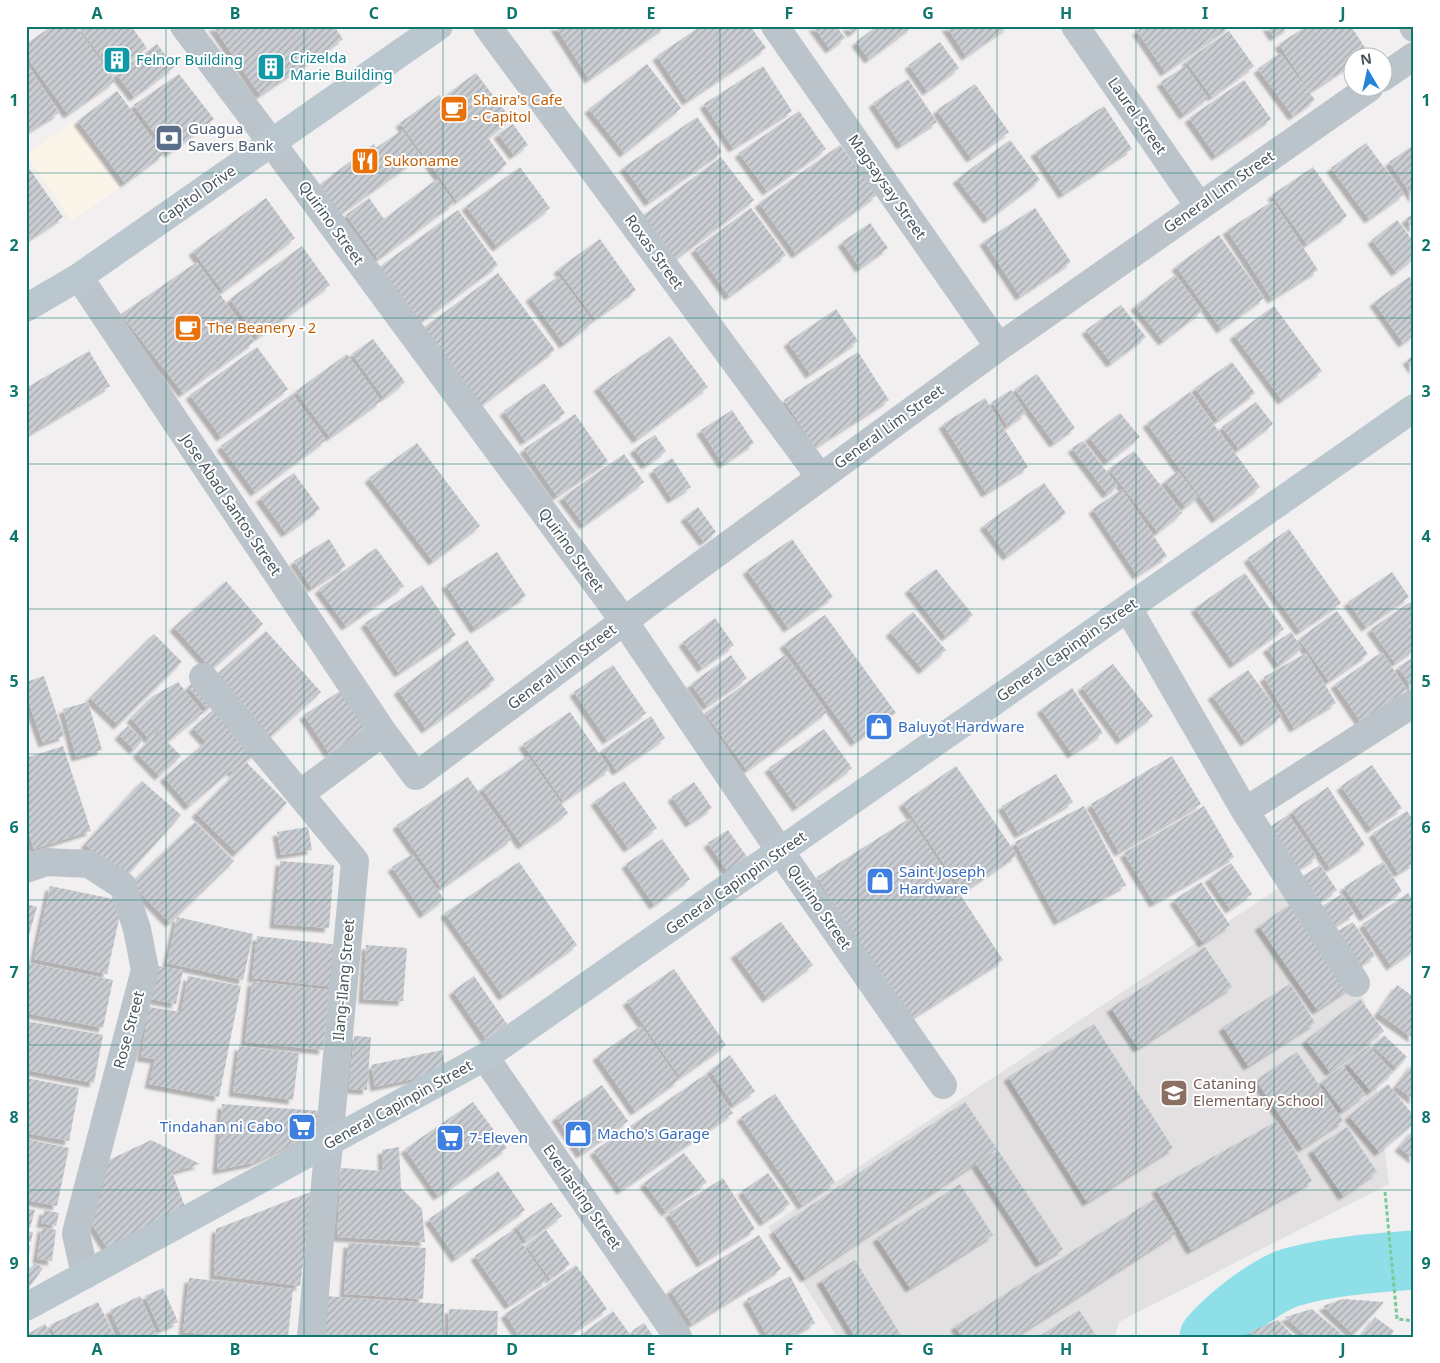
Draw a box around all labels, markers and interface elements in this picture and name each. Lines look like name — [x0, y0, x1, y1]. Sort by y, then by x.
text: A — [91, 2, 103, 24]
text: B — [230, 2, 240, 24]
text: C — [369, 2, 379, 24]
text: D — [506, 2, 518, 24]
text: E — [647, 2, 656, 24]
text: F — [785, 2, 793, 24]
text: G — [922, 2, 934, 24]
text: H — [1060, 2, 1072, 24]
text: I — [1202, 2, 1208, 24]
text: J — [1338, 2, 1346, 24]
building icon: Felnor Building — [102, 45, 132, 75]
place label: Crizelda Marie Building — [290, 47, 393, 84]
north arrow — [1342, 48, 1392, 98]
text: N — [1359, 48, 1373, 69]
place label: Felnor Building — [136, 49, 243, 69]
building icon: Crizelda Marie Building — [256, 52, 286, 82]
street label: Laurel Street — [1104, 73, 1172, 158]
text: 1 — [9, 89, 19, 111]
place label: Shaira's Cafe - Capitol — [473, 89, 562, 126]
text: 1 — [1421, 89, 1431, 111]
cafe icon: Shaira's Cafe - Capitol — [439, 94, 469, 124]
place label: Guagua Savers Bank — [188, 118, 273, 155]
bank icon: Guagua Savers Bank — [154, 123, 184, 153]
street label: Magsaysay Street — [844, 130, 932, 243]
street label: General Lim Street — [1159, 145, 1278, 237]
restaurant icon: Sukoname — [350, 146, 380, 176]
place label: Sukoname — [384, 150, 459, 170]
street label: Capitol Drive — [154, 160, 239, 228]
street label: Quirino Street — [295, 176, 369, 269]
street label: Roxas Street — [621, 210, 689, 293]
text: 2 — [9, 234, 19, 256]
text: 2 — [1421, 234, 1431, 256]
cafe icon: The Beanery - 2 — [173, 313, 203, 343]
place label: The Beanery - 2 — [207, 317, 316, 337]
street label: General Lim Street — [830, 379, 948, 473]
text: 3 — [9, 380, 19, 402]
text: 3 — [1421, 380, 1431, 402]
street label: Jose Abad Santos Street — [176, 428, 287, 580]
street label: Quirino Street — [535, 503, 609, 596]
text: 4 — [9, 525, 19, 547]
text: 4 — [1421, 525, 1431, 547]
street label: General Capinpin Street — [992, 593, 1141, 705]
street label: General Lim Street — [503, 619, 620, 714]
text: 5 — [9, 670, 19, 692]
text: 5 — [1421, 670, 1431, 692]
shop icon: Baluyot Hardware — [864, 712, 894, 742]
place label: Baluyot Hardware — [898, 716, 1025, 736]
text: 6 — [9, 816, 19, 838]
text: 6 — [1421, 816, 1431, 838]
street label: General Capinpin Street — [661, 826, 810, 938]
street label: Quirino Street — [783, 860, 857, 953]
place label: Saint Joseph Hardware — [899, 861, 985, 898]
shop icon: Saint Joseph Hardware — [865, 866, 895, 896]
street label: Ilang-Ilang Street — [328, 918, 358, 1042]
text: 7 — [9, 961, 19, 983]
text: 7 — [1421, 961, 1431, 983]
street label: Rose Street — [108, 988, 148, 1071]
street label: General Capinpin Street — [319, 1054, 476, 1154]
place label: Cataning Elementary School — [1193, 1073, 1324, 1110]
school or university icon: Cataning Elementary School — [1159, 1078, 1189, 1108]
text: 8 — [9, 1106, 19, 1128]
text: 8 — [1421, 1106, 1431, 1128]
supermarket icon: Tindahan ni Cabo — [287, 1112, 317, 1142]
place label: Tindahan ni Cabo — [160, 1116, 283, 1136]
shop icon: Macho's Garage — [563, 1119, 593, 1149]
supermarket icon: 7-Eleven — [435, 1123, 465, 1153]
place label: Macho's Garage — [597, 1123, 710, 1143]
place label: 7-Eleven — [469, 1127, 528, 1147]
street label: Everlasting Street — [539, 1140, 627, 1253]
text: 9 — [9, 1252, 19, 1274]
text: 9 — [1421, 1252, 1431, 1274]
text: A — [91, 1338, 103, 1360]
text: B — [230, 1338, 240, 1360]
text: C — [369, 1338, 379, 1360]
text: D — [506, 1338, 518, 1360]
text: E — [647, 1338, 656, 1360]
text: F — [785, 1338, 793, 1360]
text: G — [922, 1338, 934, 1360]
text: H — [1060, 1338, 1072, 1360]
text: I — [1202, 1338, 1208, 1360]
text: J — [1338, 1338, 1346, 1360]

